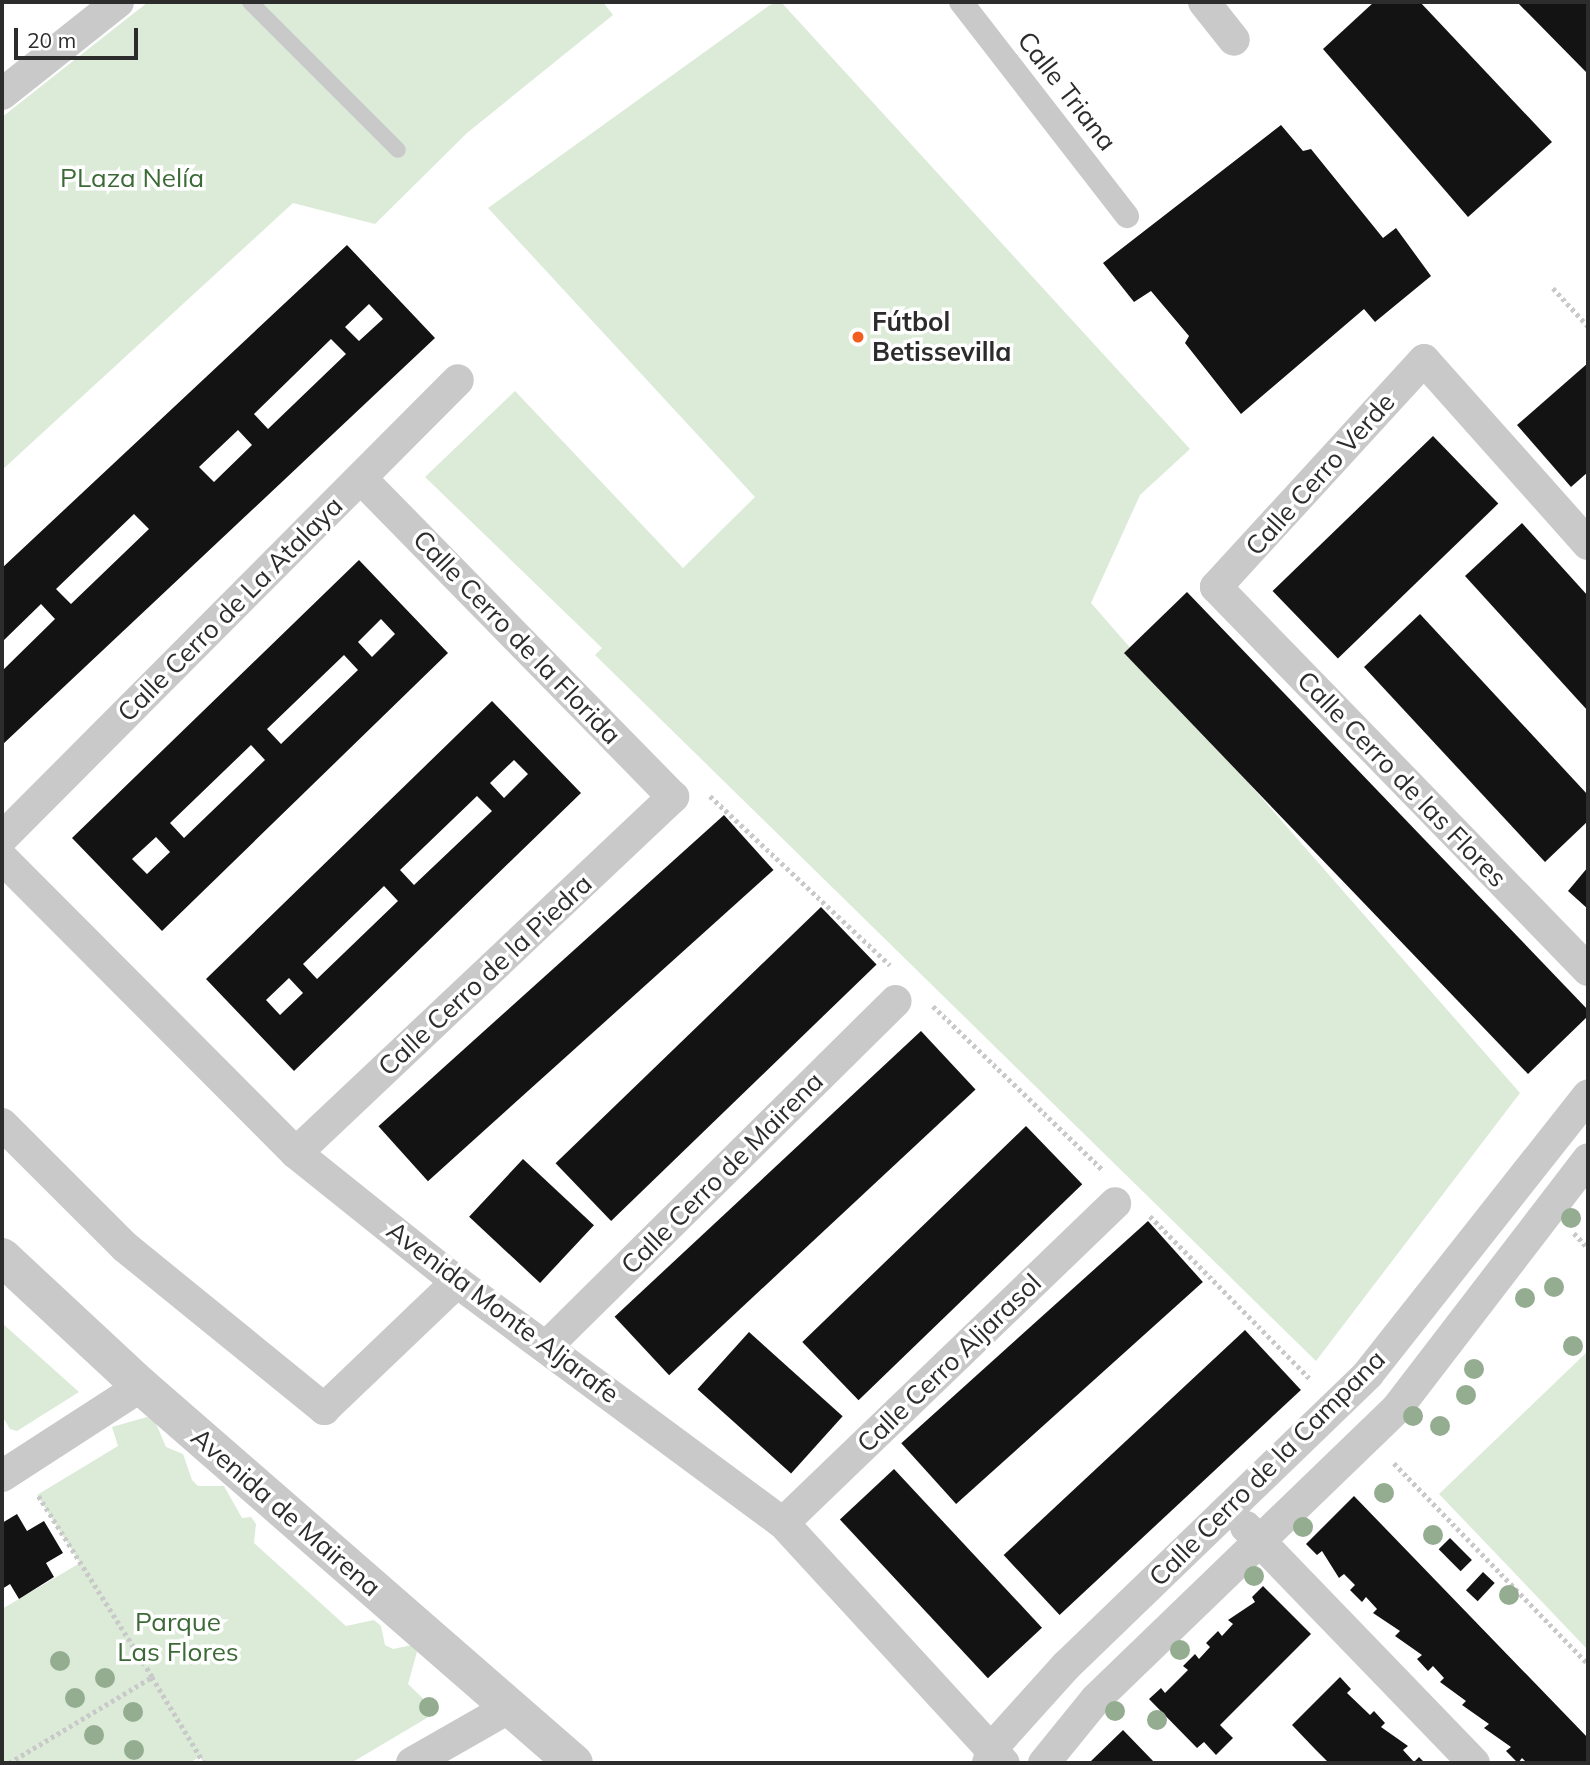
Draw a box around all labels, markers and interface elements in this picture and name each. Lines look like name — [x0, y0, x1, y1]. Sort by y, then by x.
scale bar — [18, 14, 142, 58]
street label: Calle Triana — [1011, 25, 1123, 157]
text: 20 m — [27, 27, 76, 53]
park label: PLaza Nelía — [60, 162, 204, 194]
place label: Fútbol Betissevilla — [872, 306, 1011, 368]
marker: Fútbol Betissevilla — [850, 329, 866, 345]
street label: Calle Cerro Verde — [1239, 386, 1401, 562]
street label: Calle Cerro de La Atalaya — [111, 490, 349, 728]
street label: Calle Cerro de la Florida — [407, 524, 627, 750]
street label: Calle Cerro de las Flores — [1291, 665, 1513, 893]
street label: Calle Cerro de la Piedra — [372, 868, 598, 1082]
street label: Calle Cerro de Mairena — [615, 1066, 829, 1280]
street label: Avenida Monte Aljarafe — [381, 1215, 625, 1409]
street label: Calle Cerro Aljarasol — [851, 1267, 1047, 1459]
street label: Calle Cerro de la Campana — [1143, 1344, 1391, 1592]
street label: Avenida de Mairena — [185, 1421, 387, 1603]
park label: Parque Las Flores — [117, 1606, 239, 1668]

